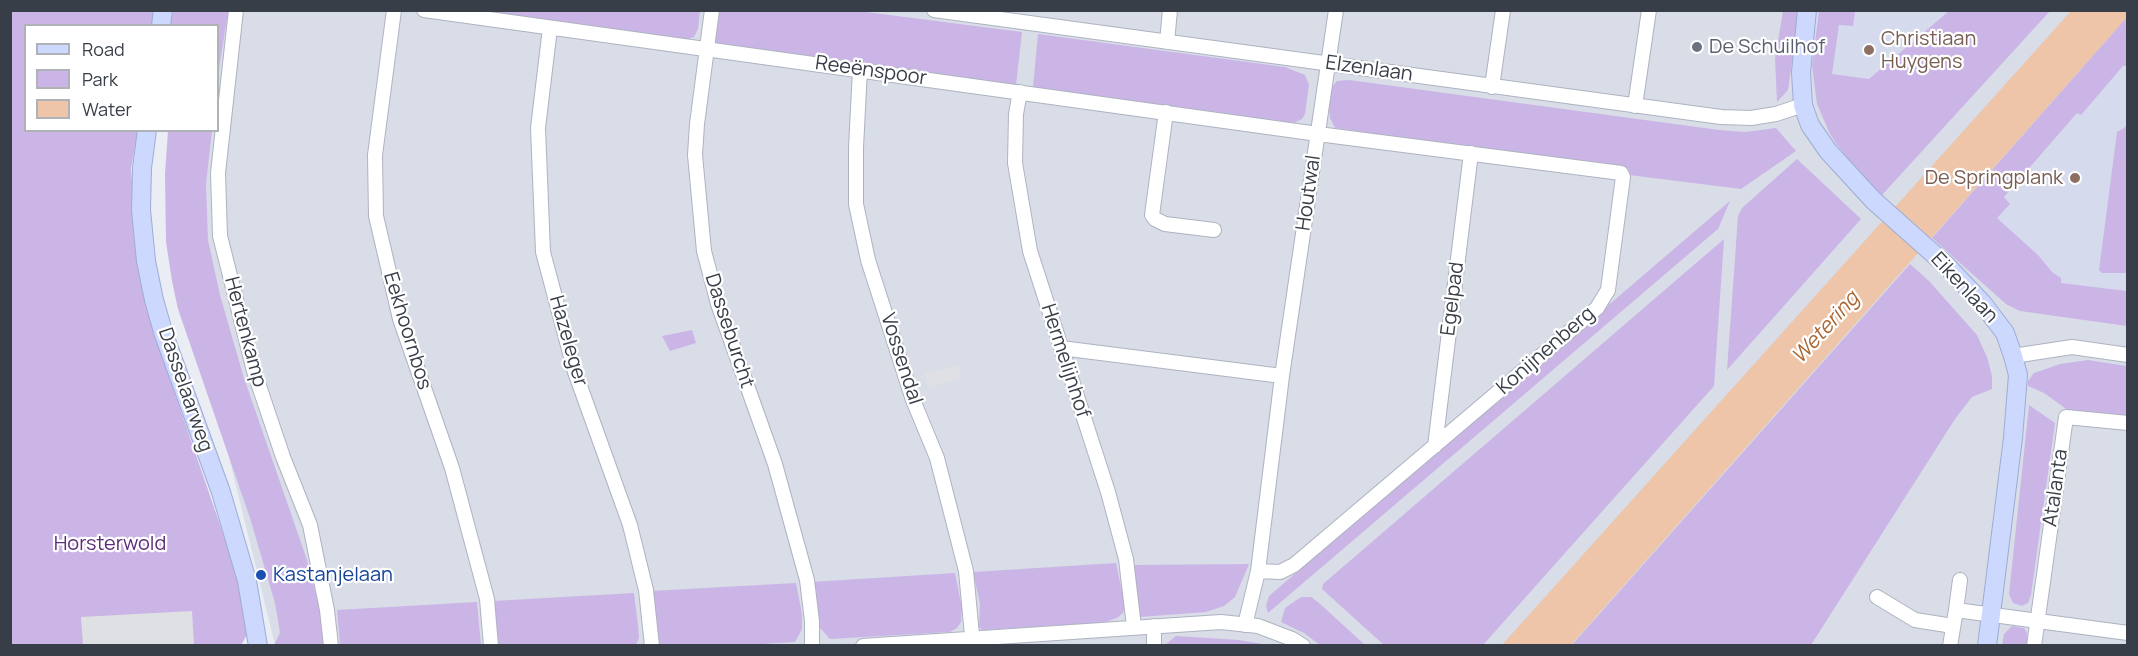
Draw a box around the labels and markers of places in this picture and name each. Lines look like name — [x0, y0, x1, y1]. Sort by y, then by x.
place label: Christiaan Huygens — [1881, 27, 1976, 74]
place label: De Schuilhof — [1709, 35, 1825, 59]
marker: De Schuilhof — [1690, 40, 1704, 54]
marker: Christiaan Huygens — [1862, 43, 1876, 57]
place label: De Springplank — [1925, 166, 2063, 190]
marker: De Springplank — [2068, 171, 2082, 185]
place label: Kastanjelaan — [273, 563, 393, 587]
marker: Kastanjelaan — [254, 568, 268, 582]

